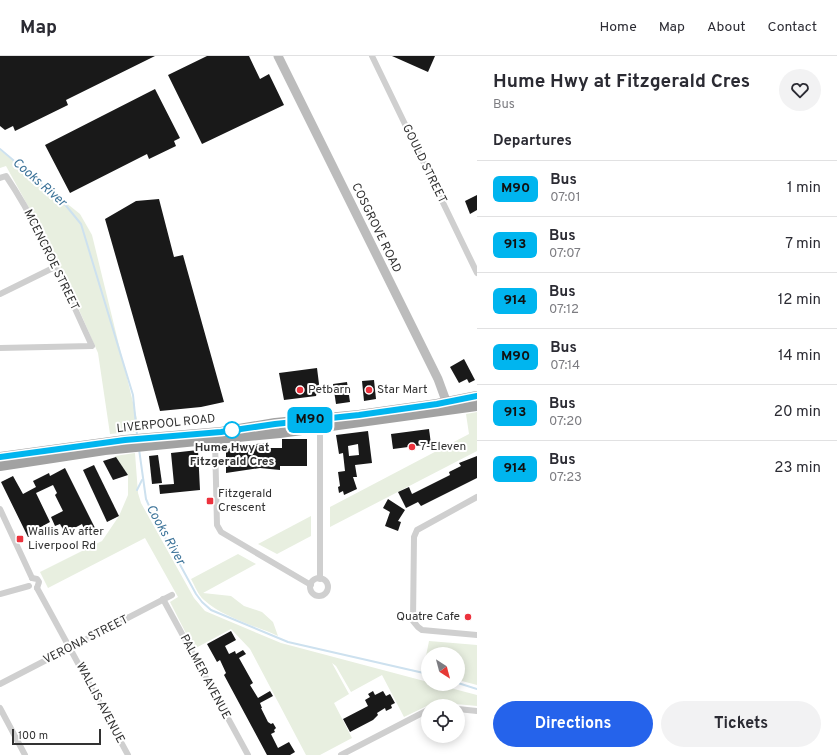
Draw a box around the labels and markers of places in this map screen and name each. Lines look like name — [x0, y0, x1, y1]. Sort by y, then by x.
place label: Petbarn — [308, 382, 351, 398]
place label: Star Mart — [377, 382, 428, 398]
marker: Petbarn — [295, 385, 305, 395]
marker: Star Mart — [364, 385, 374, 395]
marker: Hume Hwy at Fitzgerald Cres — [223, 421, 241, 439]
place label: 7-Eleven — [420, 439, 466, 455]
place label: Hume Hwy at Fitzgerald Cres — [190, 440, 274, 470]
marker: 7-Eleven — [407, 442, 417, 452]
place label: Fitzgerald Crescent — [218, 486, 272, 516]
marker: Fitzgerald Crescent — [205, 496, 215, 506]
place label: Wallis Av after Liverpool Rd — [28, 524, 104, 554]
marker: Wallis Av after Liverpool Rd — [15, 534, 25, 544]
place label: Quatre Cafe — [396, 609, 460, 625]
marker: Quatre Cafe — [463, 612, 473, 622]

